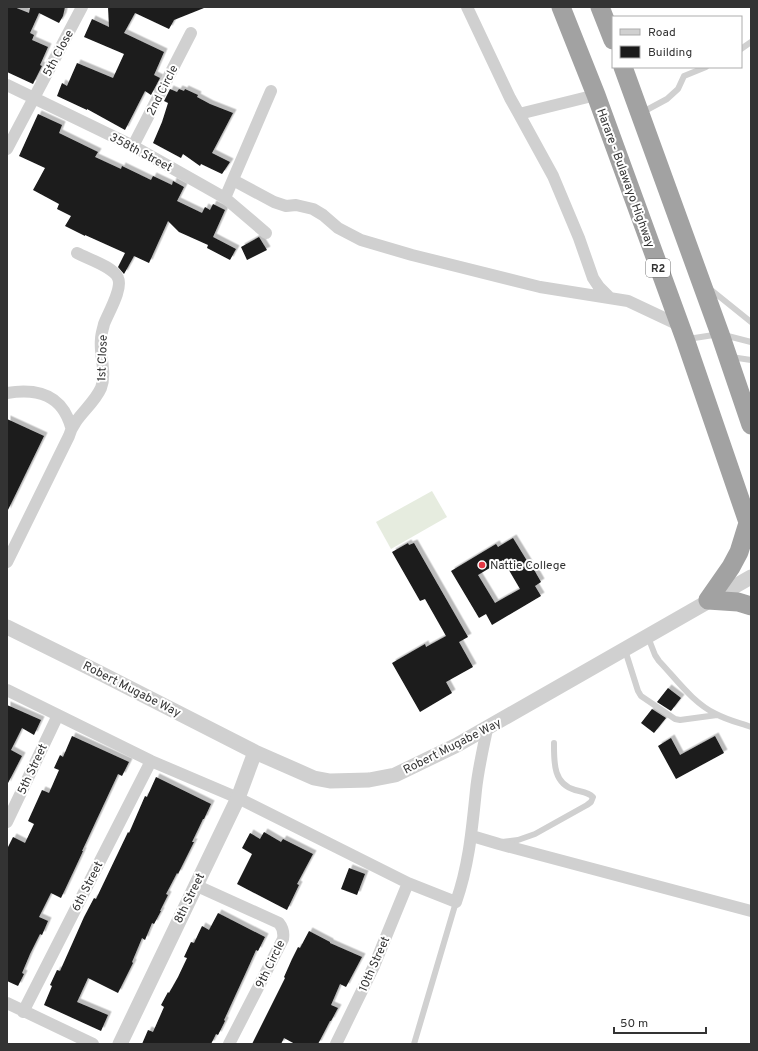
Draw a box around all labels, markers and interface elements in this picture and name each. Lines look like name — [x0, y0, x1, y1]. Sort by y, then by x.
legend — [612, 16, 742, 68]
text: Road — [648, 25, 676, 41]
street label: 5th Close — [40, 27, 78, 80]
text: Building — [648, 45, 692, 61]
street label: 2nd Circle — [143, 62, 182, 118]
street label: Harare - Bulawayo Highway — [592, 106, 658, 250]
street label: 358th Street — [106, 130, 175, 176]
road number: R2 — [646, 259, 670, 277]
street label: 1st Close — [94, 334, 112, 382]
place label: Nattie College — [490, 558, 566, 574]
marker: Nattie College — [477, 560, 487, 570]
street label: Robert Mugabe Way — [80, 658, 183, 722]
street label: Robert Mugabe Way — [401, 715, 504, 779]
street label: 5th Street — [14, 741, 52, 797]
street label: 6th Street — [68, 859, 107, 914]
street label: 8th Street — [171, 871, 209, 926]
street label: 10th Street — [356, 934, 394, 995]
street label: 9th Circle — [252, 938, 289, 991]
scale bar — [614, 1009, 706, 1035]
text: 50 m — [620, 1016, 648, 1032]

